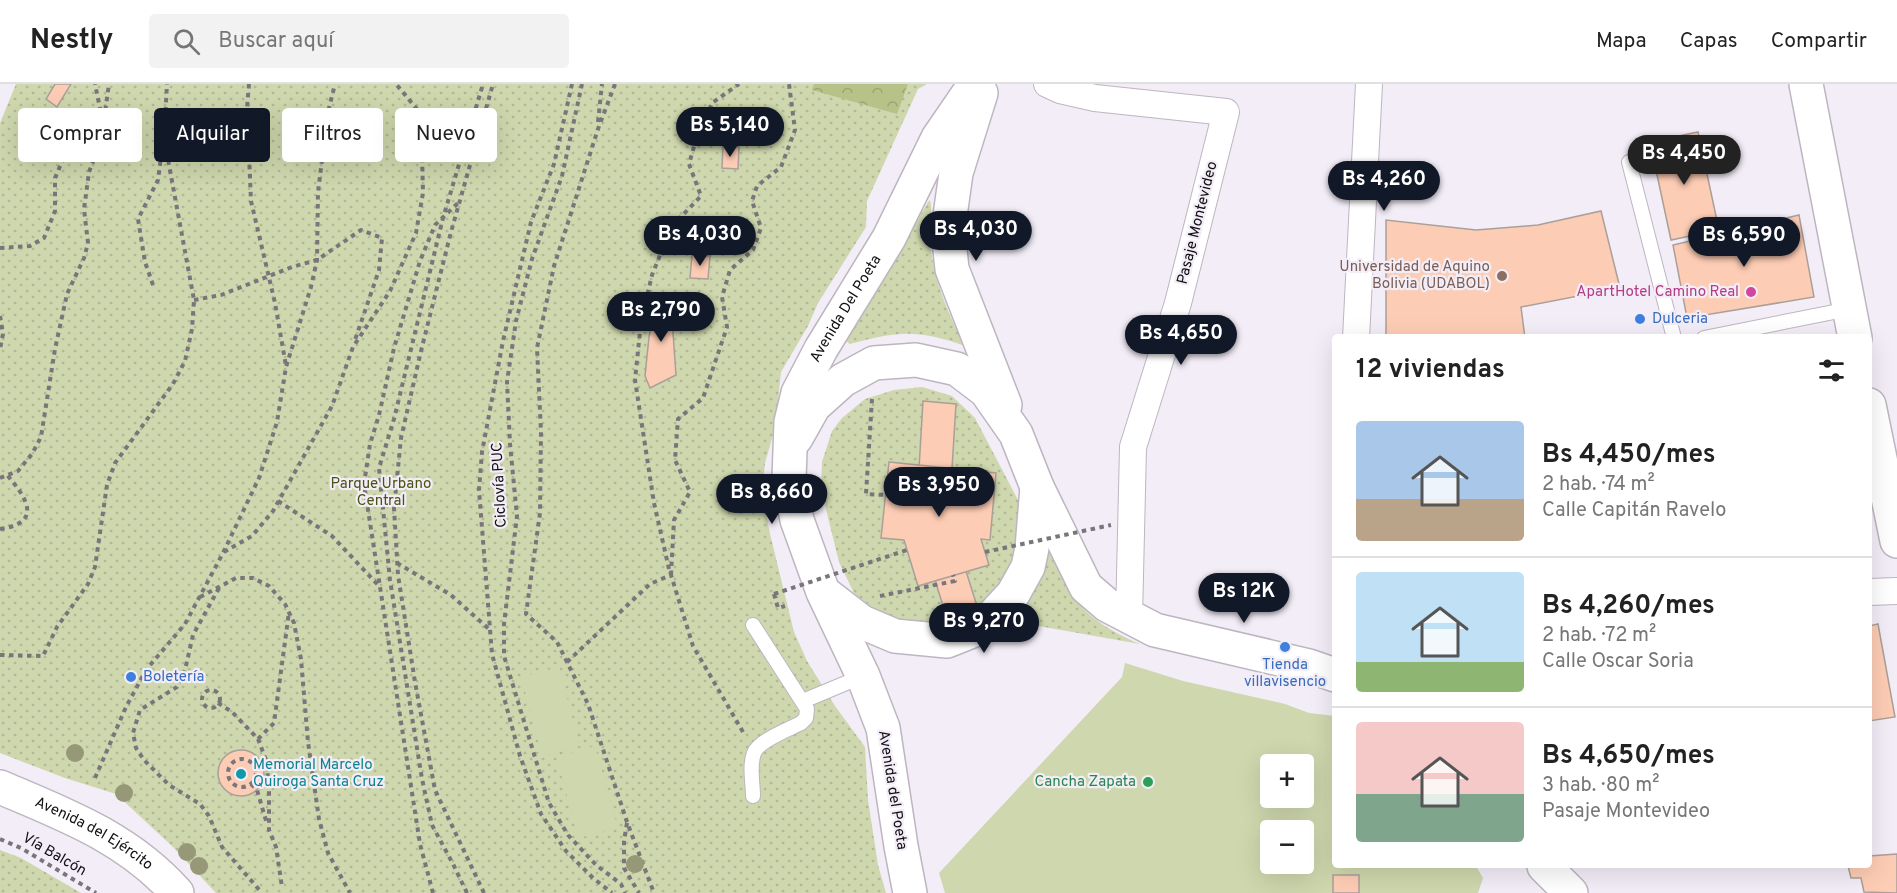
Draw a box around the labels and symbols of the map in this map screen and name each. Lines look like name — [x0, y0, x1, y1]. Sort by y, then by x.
pin: Bs 5,140 — [668, 107, 792, 158]
pin: Bs 4,450 — [1622, 135, 1746, 186]
street label: Pasaje Montevideo — [1174, 159, 1222, 287]
pin: Bs 4,260 — [1322, 161, 1446, 212]
pin: Bs 4,030 — [914, 211, 1038, 262]
pin: Bs 4,030 — [638, 216, 762, 267]
pin: Bs 6,590 — [1682, 217, 1806, 268]
street label: Avenida Del Poeta — [806, 252, 886, 366]
place label: Universidad de Aquino Bolivia (UDABOL) — [1339, 258, 1490, 294]
marker: Universidad de Aquino Bolivia (UDABOL) — [1495, 269, 1509, 283]
place label: ApartHotel Camino Real — [1576, 283, 1739, 302]
marker: ApartHotel Camino Real — [1744, 285, 1758, 299]
pin: Bs 2,790 — [599, 292, 723, 343]
place label: Dulceria — [1652, 310, 1708, 329]
marker: Dulceria — [1633, 312, 1647, 326]
pin: Bs 4,650 — [1119, 315, 1243, 366]
street label: Ciclovía PUC — [488, 442, 512, 528]
pin: Bs 3,950 — [877, 467, 1001, 518]
pin: Bs 8,660 — [710, 474, 834, 525]
park label: Parque Urbano Central — [331, 475, 431, 511]
pin: Bs 12K — [1195, 573, 1293, 624]
pin: Bs 9,270 — [922, 603, 1046, 654]
marker: Tienda villavisencio — [1278, 640, 1292, 654]
place label: Tienda villavisencio — [1244, 656, 1326, 692]
place label: Boletería — [143, 668, 204, 687]
marker: Boletería — [124, 670, 138, 684]
street label: Avenida del Poeta — [873, 729, 911, 851]
place label: Memorial Marcelo Quiroga Santa Cruz — [253, 756, 384, 792]
marker: Memorial Marcelo Quiroga Santa Cruz — [234, 767, 248, 781]
place label: Cancha Zapata — [1035, 773, 1136, 792]
marker: Cancha Zapata — [1141, 775, 1155, 789]
street label: Avenida del Ejército — [32, 793, 157, 875]
street label: Vía Balcón — [18, 829, 90, 881]

